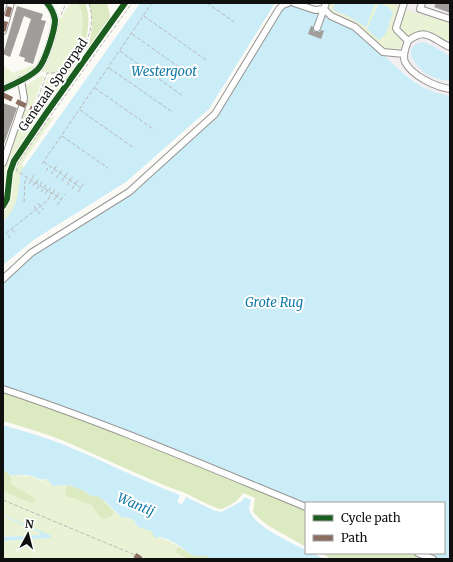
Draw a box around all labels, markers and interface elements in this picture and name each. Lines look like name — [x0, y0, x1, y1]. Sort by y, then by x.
street label: Generaal Spoorpad — [15, 35, 90, 134]
water label: Westergoot — [131, 63, 197, 80]
water label: Grote Rug — [245, 294, 303, 311]
water label: Wantij — [115, 489, 157, 520]
legend — [305, 502, 445, 554]
text: Cycle path — [341, 510, 401, 525]
north arrow — [8, 514, 48, 554]
text: N — [24, 517, 35, 532]
text: Path — [341, 530, 367, 545]

